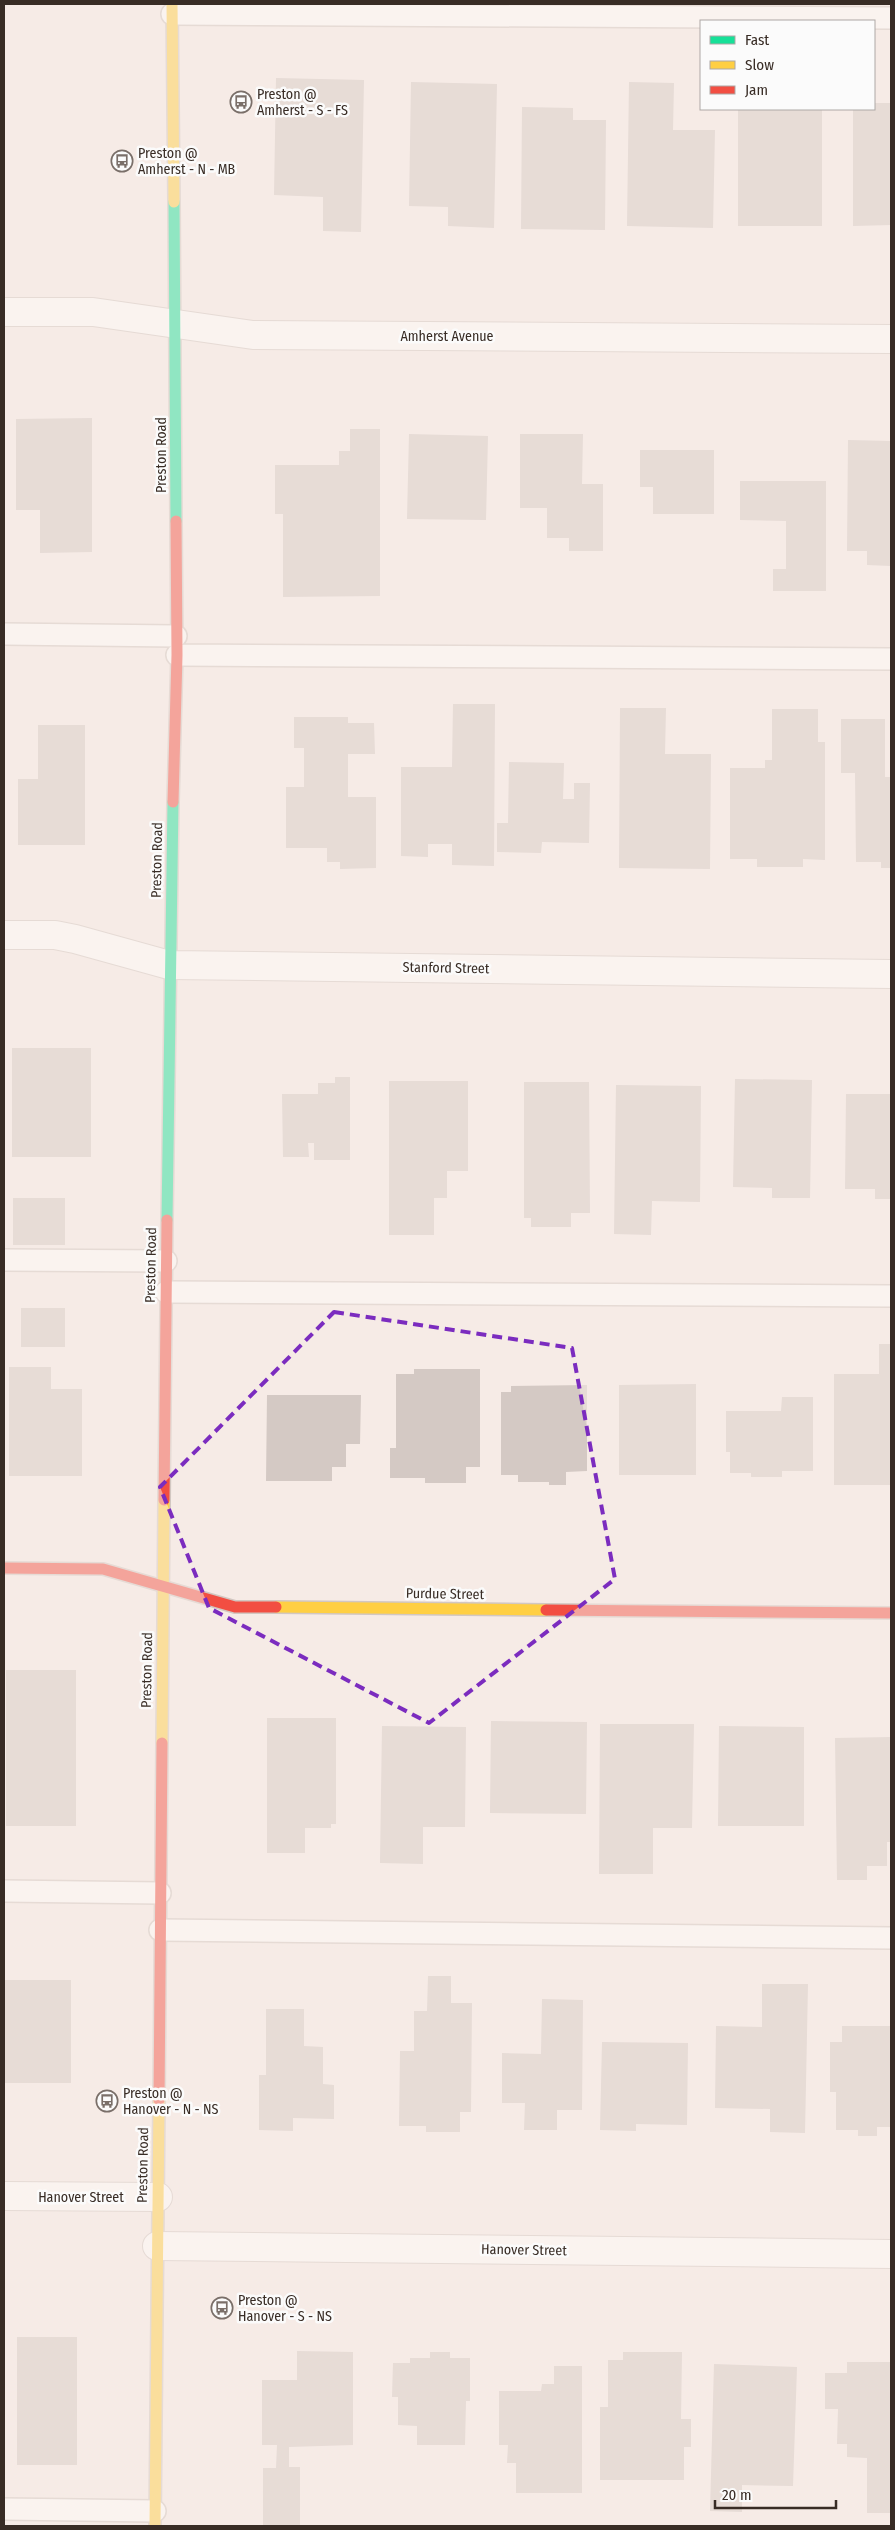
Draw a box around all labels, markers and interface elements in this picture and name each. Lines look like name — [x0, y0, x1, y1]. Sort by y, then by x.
legend — [700, 20, 875, 110]
text: Fast — [745, 31, 769, 49]
text: Slow — [745, 56, 774, 74]
text: Jam — [745, 81, 768, 99]
place label: Preston @ Amherst - S - FS — [257, 86, 348, 119]
bus stop icon: Preston @ Amherst - S - FS — [229, 90, 253, 114]
place label: Preston @ Amherst - N - MB — [138, 145, 236, 178]
bus stop icon: Preston @ Amherst - N - MB — [110, 149, 134, 173]
street label: Amherst Avenue — [400, 328, 494, 345]
street label: Preston Road — [153, 417, 170, 493]
street label: Preston Road — [148, 822, 166, 898]
street label: Stanford Street — [402, 959, 490, 977]
street label: Preston Road — [142, 1227, 160, 1303]
street label: Purdue Street — [406, 1585, 485, 1603]
street label: Preston Road — [138, 1632, 156, 1708]
place label: Preston @ Hanover - N - NS — [123, 2085, 218, 2118]
bus stop icon: Preston @ Hanover - N - NS — [95, 2089, 119, 2113]
street label: Preston Road — [134, 2127, 152, 2203]
street label: Hanover Street — [38, 2189, 124, 2206]
street label: Hanover Street — [481, 2241, 567, 2259]
place label: Preston @ Hanover - S - NS — [238, 2292, 332, 2325]
bus stop icon: Preston @ Hanover - S - NS — [210, 2296, 234, 2320]
scale bar — [715, 2478, 836, 2510]
text: 20 m — [722, 2486, 752, 2504]

